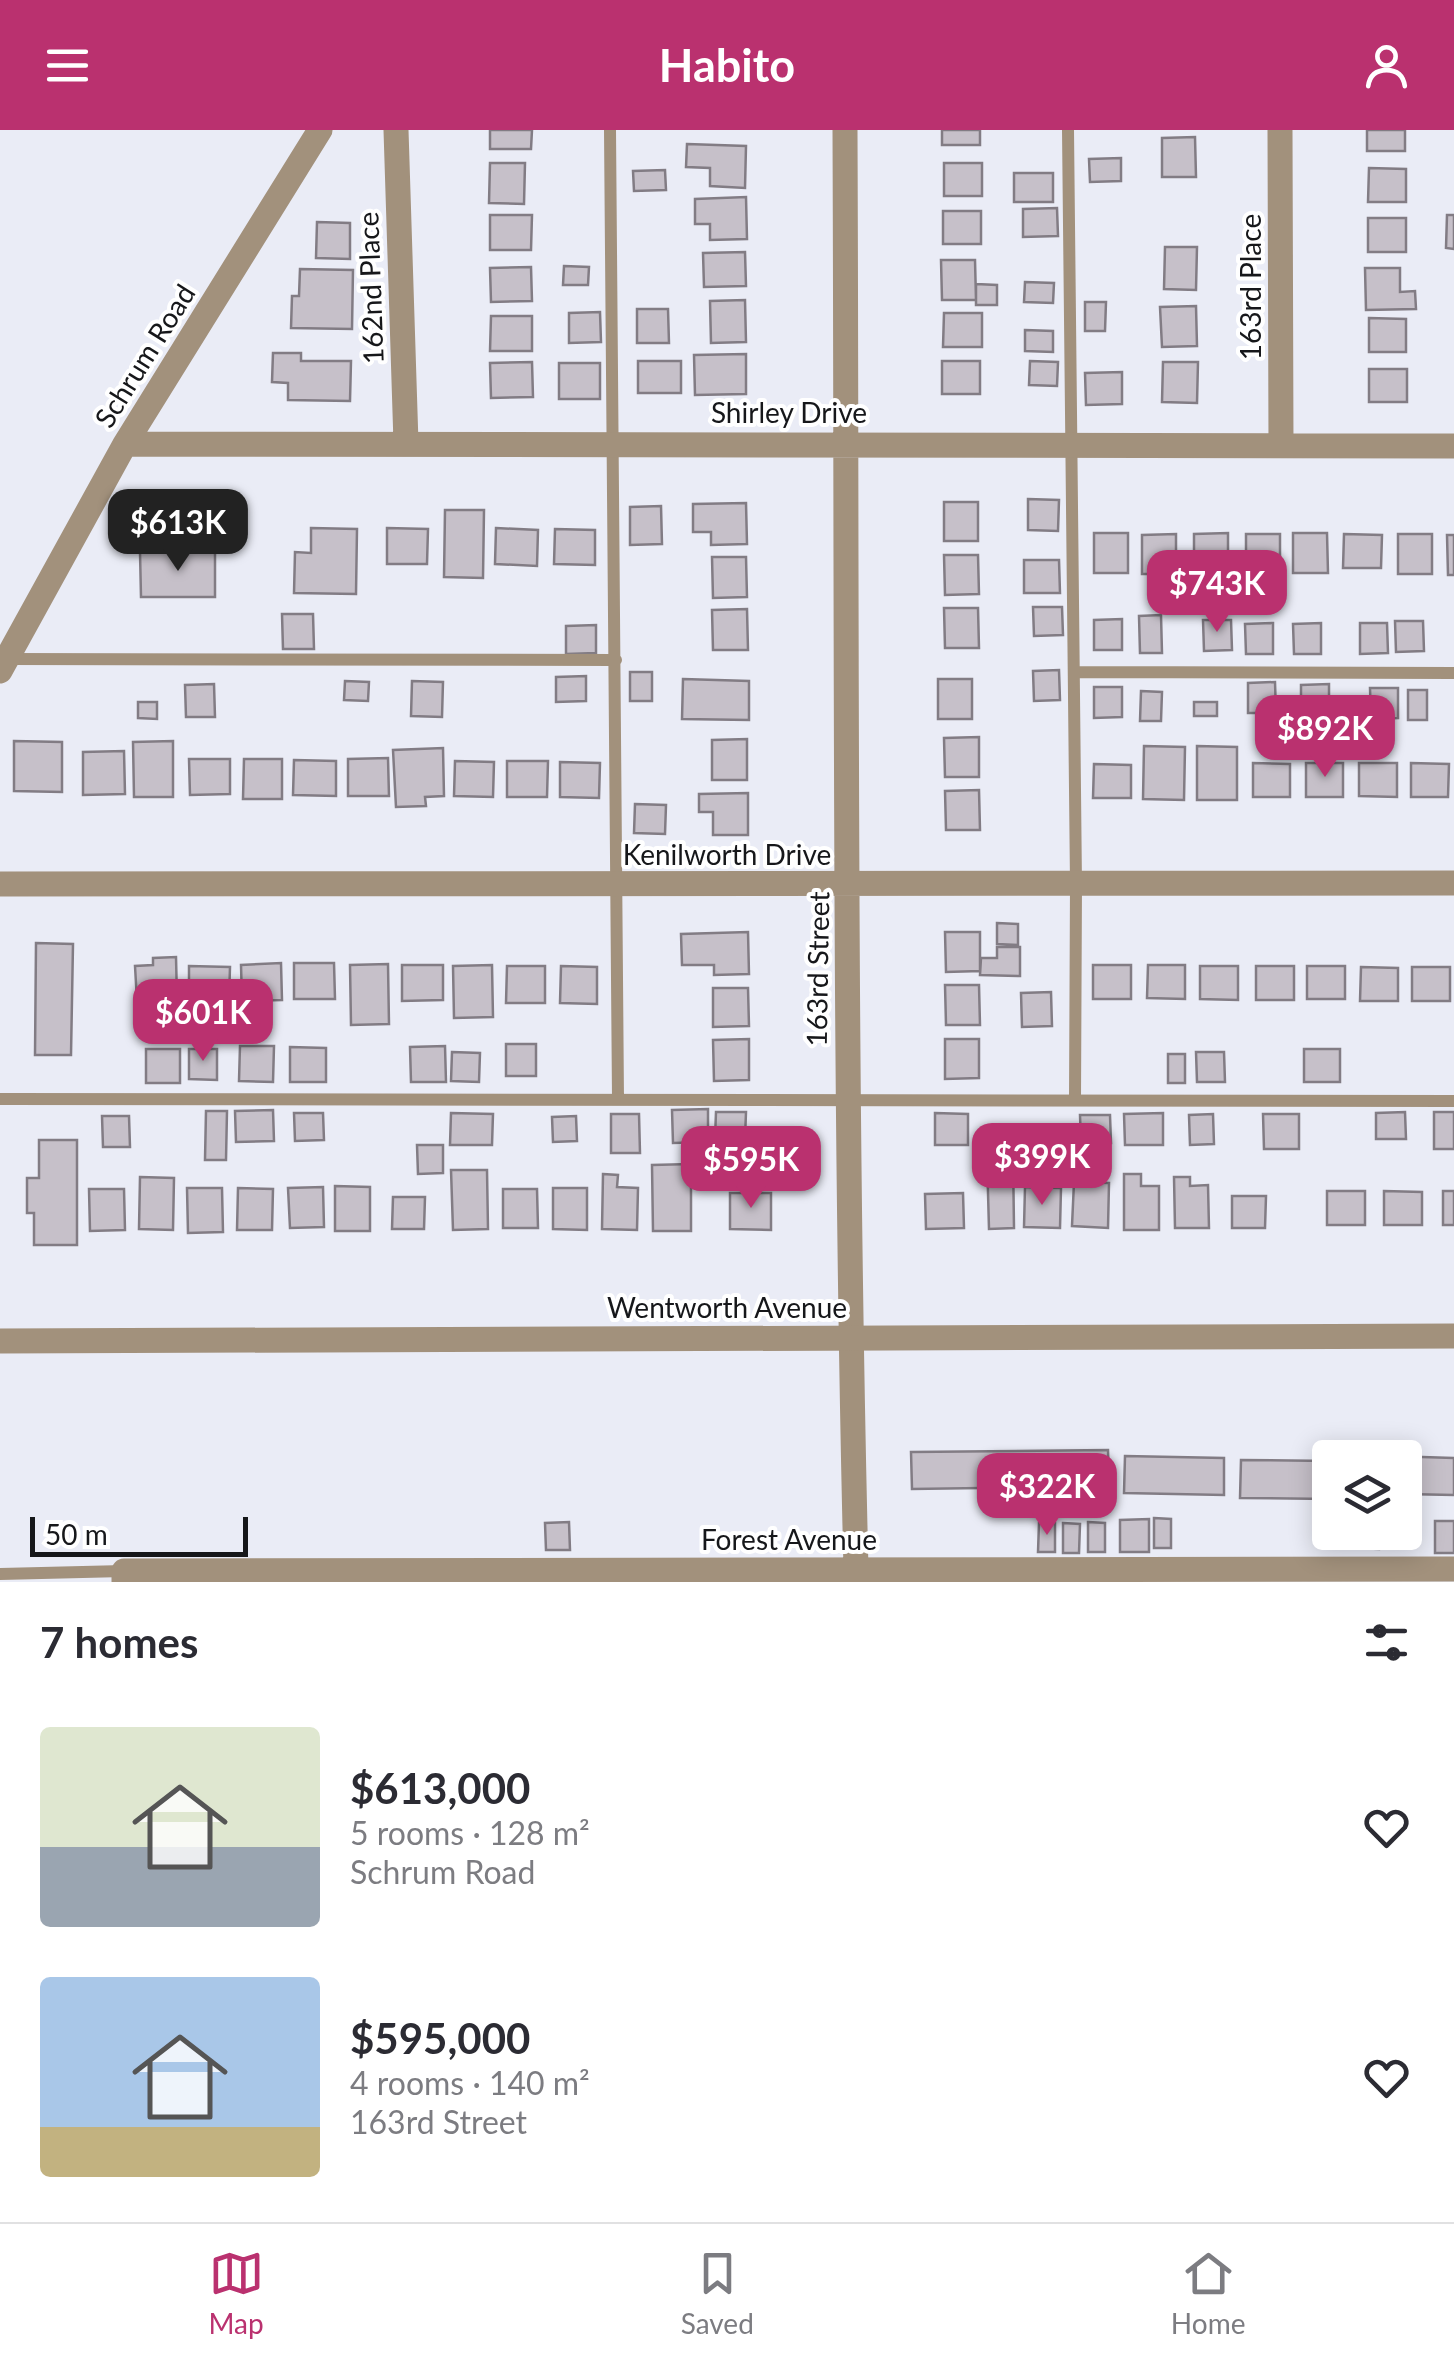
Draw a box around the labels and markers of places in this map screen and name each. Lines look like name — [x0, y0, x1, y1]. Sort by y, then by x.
pin: $613K — [108, 489, 248, 574]
pin: $743K — [1147, 550, 1287, 635]
pin: $892K — [1255, 695, 1395, 780]
pin: $601K — [133, 979, 273, 1064]
pin: $399K — [972, 1123, 1112, 1208]
pin: $595K — [681, 1126, 821, 1211]
pin: $322K — [977, 1453, 1117, 1538]

